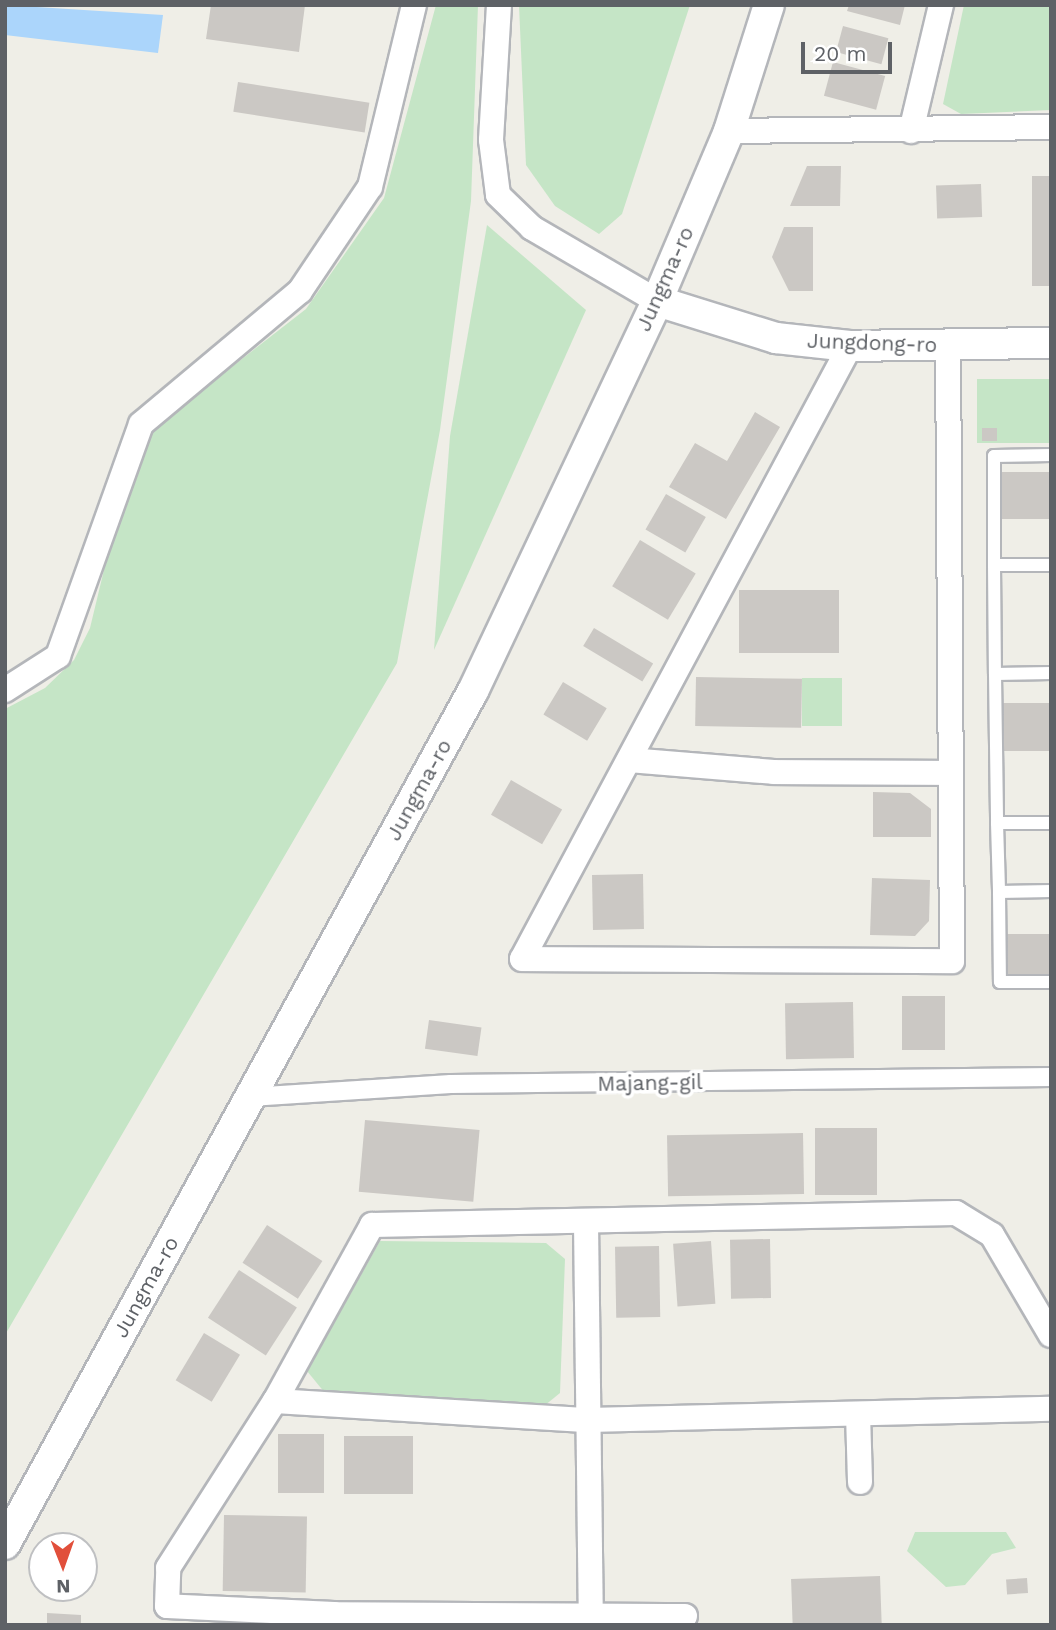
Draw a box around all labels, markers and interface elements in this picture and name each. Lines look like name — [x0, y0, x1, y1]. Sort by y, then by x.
scale bar — [804, 28, 895, 72]
text: 20 m — [814, 41, 866, 66]
street label: Jungma-ro — [631, 223, 699, 335]
street label: Jungdong-ro — [806, 328, 938, 358]
street label: Jungma-ro — [381, 735, 457, 845]
street label: Majang-gil — [597, 1069, 703, 1097]
street label: Jungma-ro — [108, 1232, 184, 1342]
north arrow — [28, 1532, 98, 1602]
text: N — [56, 1575, 71, 1598]

